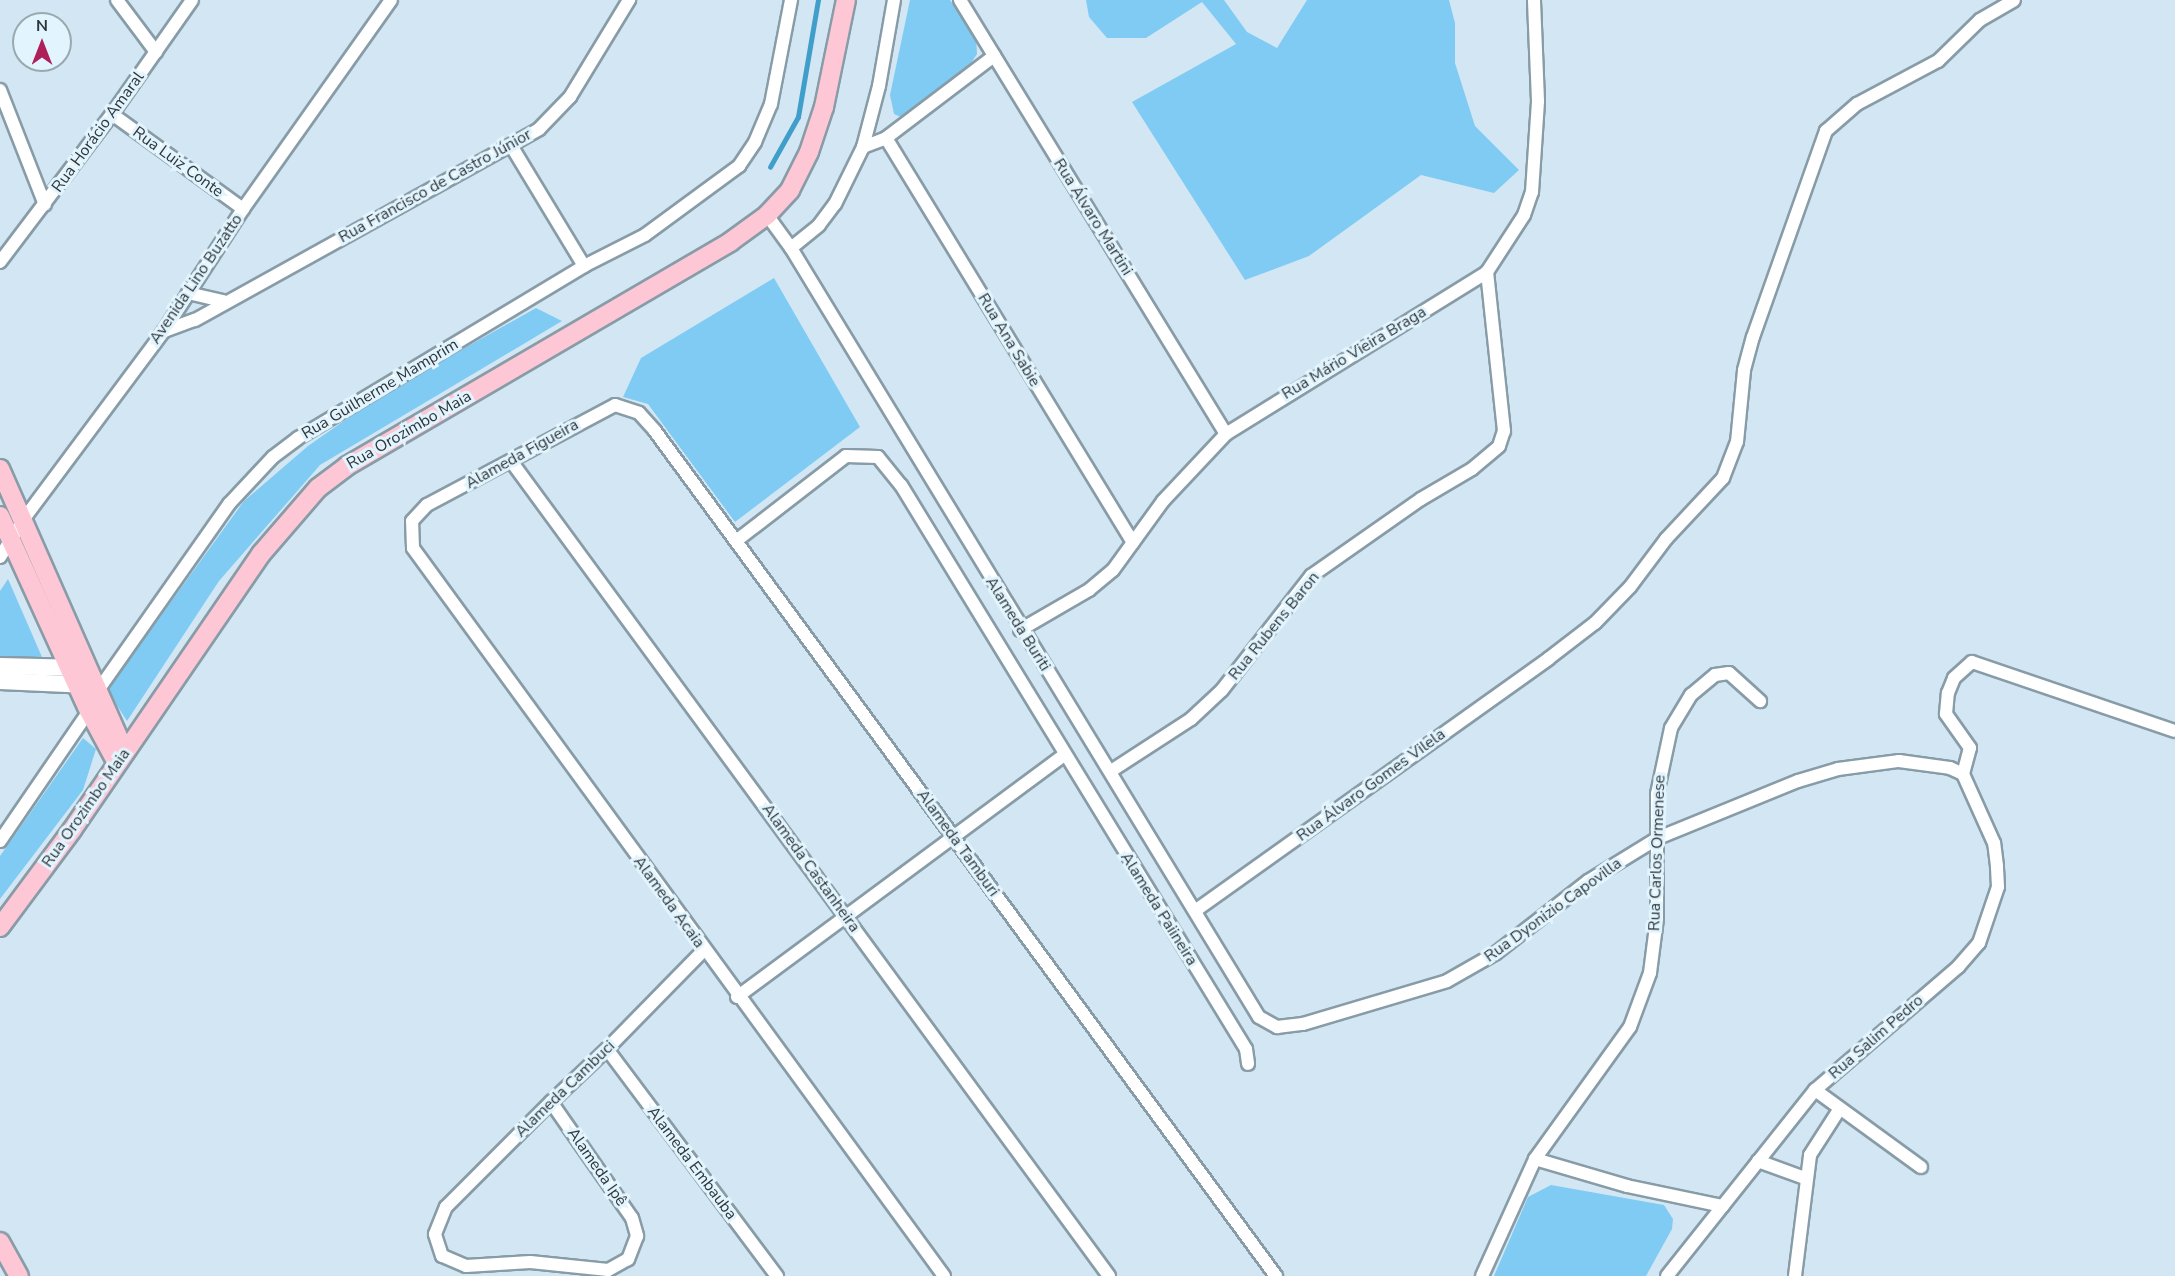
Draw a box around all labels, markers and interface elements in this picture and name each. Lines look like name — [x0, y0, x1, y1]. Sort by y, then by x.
north arrow — [12, 12, 72, 72]
text: N — [36, 15, 48, 37]
street label: Rua Horácio Amaral — [48, 68, 148, 196]
street label: Rua Luiz Conte — [129, 123, 227, 201]
street label: Rua Francisco de Castro Júnior — [335, 125, 535, 247]
street label: Rua Álvaro Martini — [1049, 155, 1137, 279]
street label: Avenida Lino Buzatto — [145, 210, 247, 348]
street label: Rua Ana Sabie — [974, 290, 1044, 390]
street label: Rua Mário Vieira Braga — [1278, 302, 1430, 404]
street label: Rua Guilherme Mamprim — [298, 335, 462, 443]
street label: Rua Orozimbo Maia — [343, 387, 475, 473]
street label: Alameda Figueira — [462, 415, 582, 493]
street label: Rua Rubens Baron — [1225, 568, 1323, 684]
street label: Alameda Buriti — [981, 573, 1055, 675]
street label: Rua Álvaro Gomes Vilela — [1293, 725, 1449, 845]
street label: Rua Orozimbo Maia — [38, 745, 134, 871]
street label: Rua Carlos Ormenese — [1645, 775, 1669, 931]
street label: Alameda Tamburi — [913, 786, 1003, 900]
street label: Alameda Castanheira — [758, 800, 864, 936]
street label: Alameda Paiineira — [1116, 849, 1202, 969]
street label: Alameda Acaia — [629, 852, 709, 952]
street label: Rua Dyonizio Capovilla — [1481, 854, 1625, 966]
street label: Rua Salim Pedro — [1825, 991, 1927, 1083]
street label: Alameda Cambuci — [511, 1037, 619, 1141]
street label: Alameda Embauba — [643, 1103, 741, 1223]
street label: Alameda Ipê — [563, 1124, 631, 1210]

